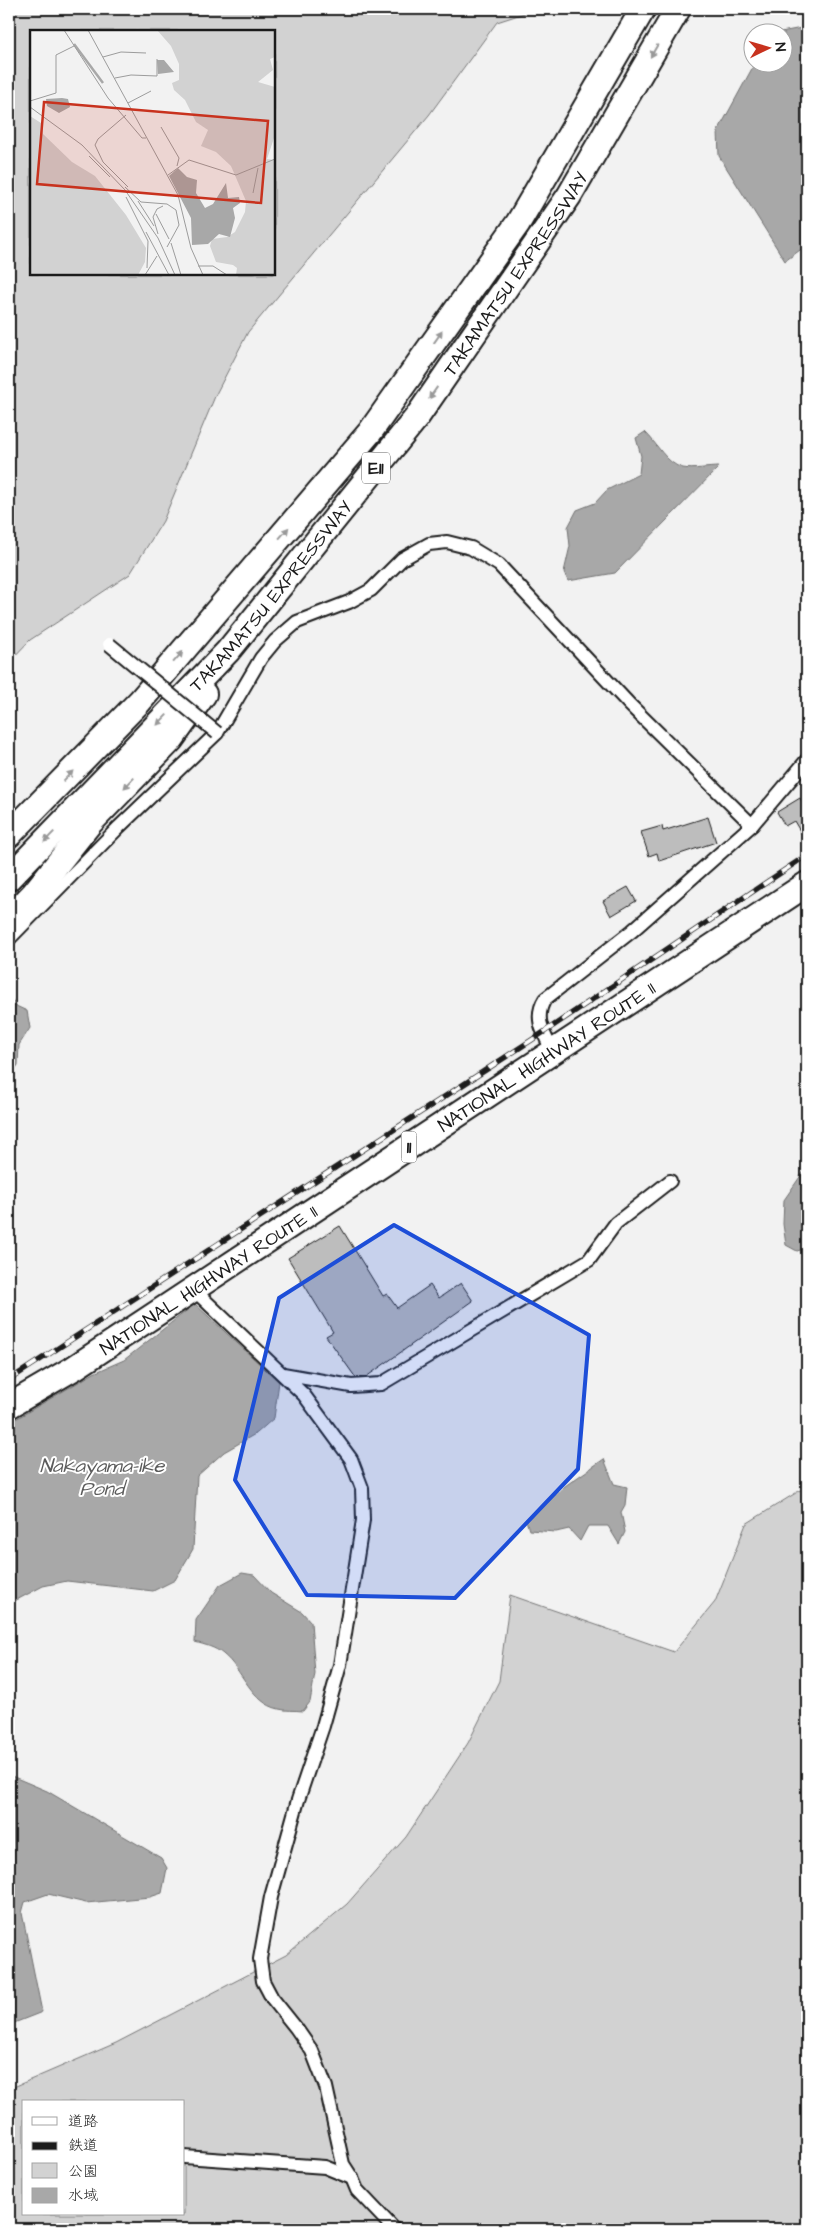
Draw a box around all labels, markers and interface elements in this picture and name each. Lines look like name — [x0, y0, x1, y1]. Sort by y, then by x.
north arrow — [744, 22, 794, 72]
inset map — [30, 30, 275, 275]
text: N — [770, 42, 790, 52]
one-way arrow — [650, 44, 658, 58]
street label: TAKAMATSU EXPRESSWAY — [437, 167, 595, 382]
one-way arrow — [433, 330, 443, 344]
one-way arrow — [428, 386, 438, 400]
road number: E11 — [362, 452, 390, 483]
street label: TAKAMATSU EXPRESSWAY — [184, 495, 359, 698]
one-way arrow — [278, 528, 290, 540]
one-way arrow — [172, 651, 184, 663]
one-way arrow — [156, 714, 168, 726]
one-way arrow — [62, 770, 74, 782]
one-way arrow — [123, 777, 135, 789]
one-way arrow — [43, 830, 55, 842]
street label: NATIONAL HIGHWAY ROUTE 11 — [433, 975, 662, 1139]
road number: 11 — [402, 1132, 416, 1162]
street label: NATIONAL HIGHWAY ROUTE 11 — [95, 1199, 324, 1362]
water label: Nakayama-ike Pond — [40, 1452, 165, 1503]
legend — [22, 2100, 185, 2216]
text: 道路 — [68, 2111, 98, 2132]
text: 鉄道 — [68, 2135, 98, 2156]
text: 公園 — [68, 2161, 98, 2182]
text: 水域 — [68, 2185, 98, 2206]

